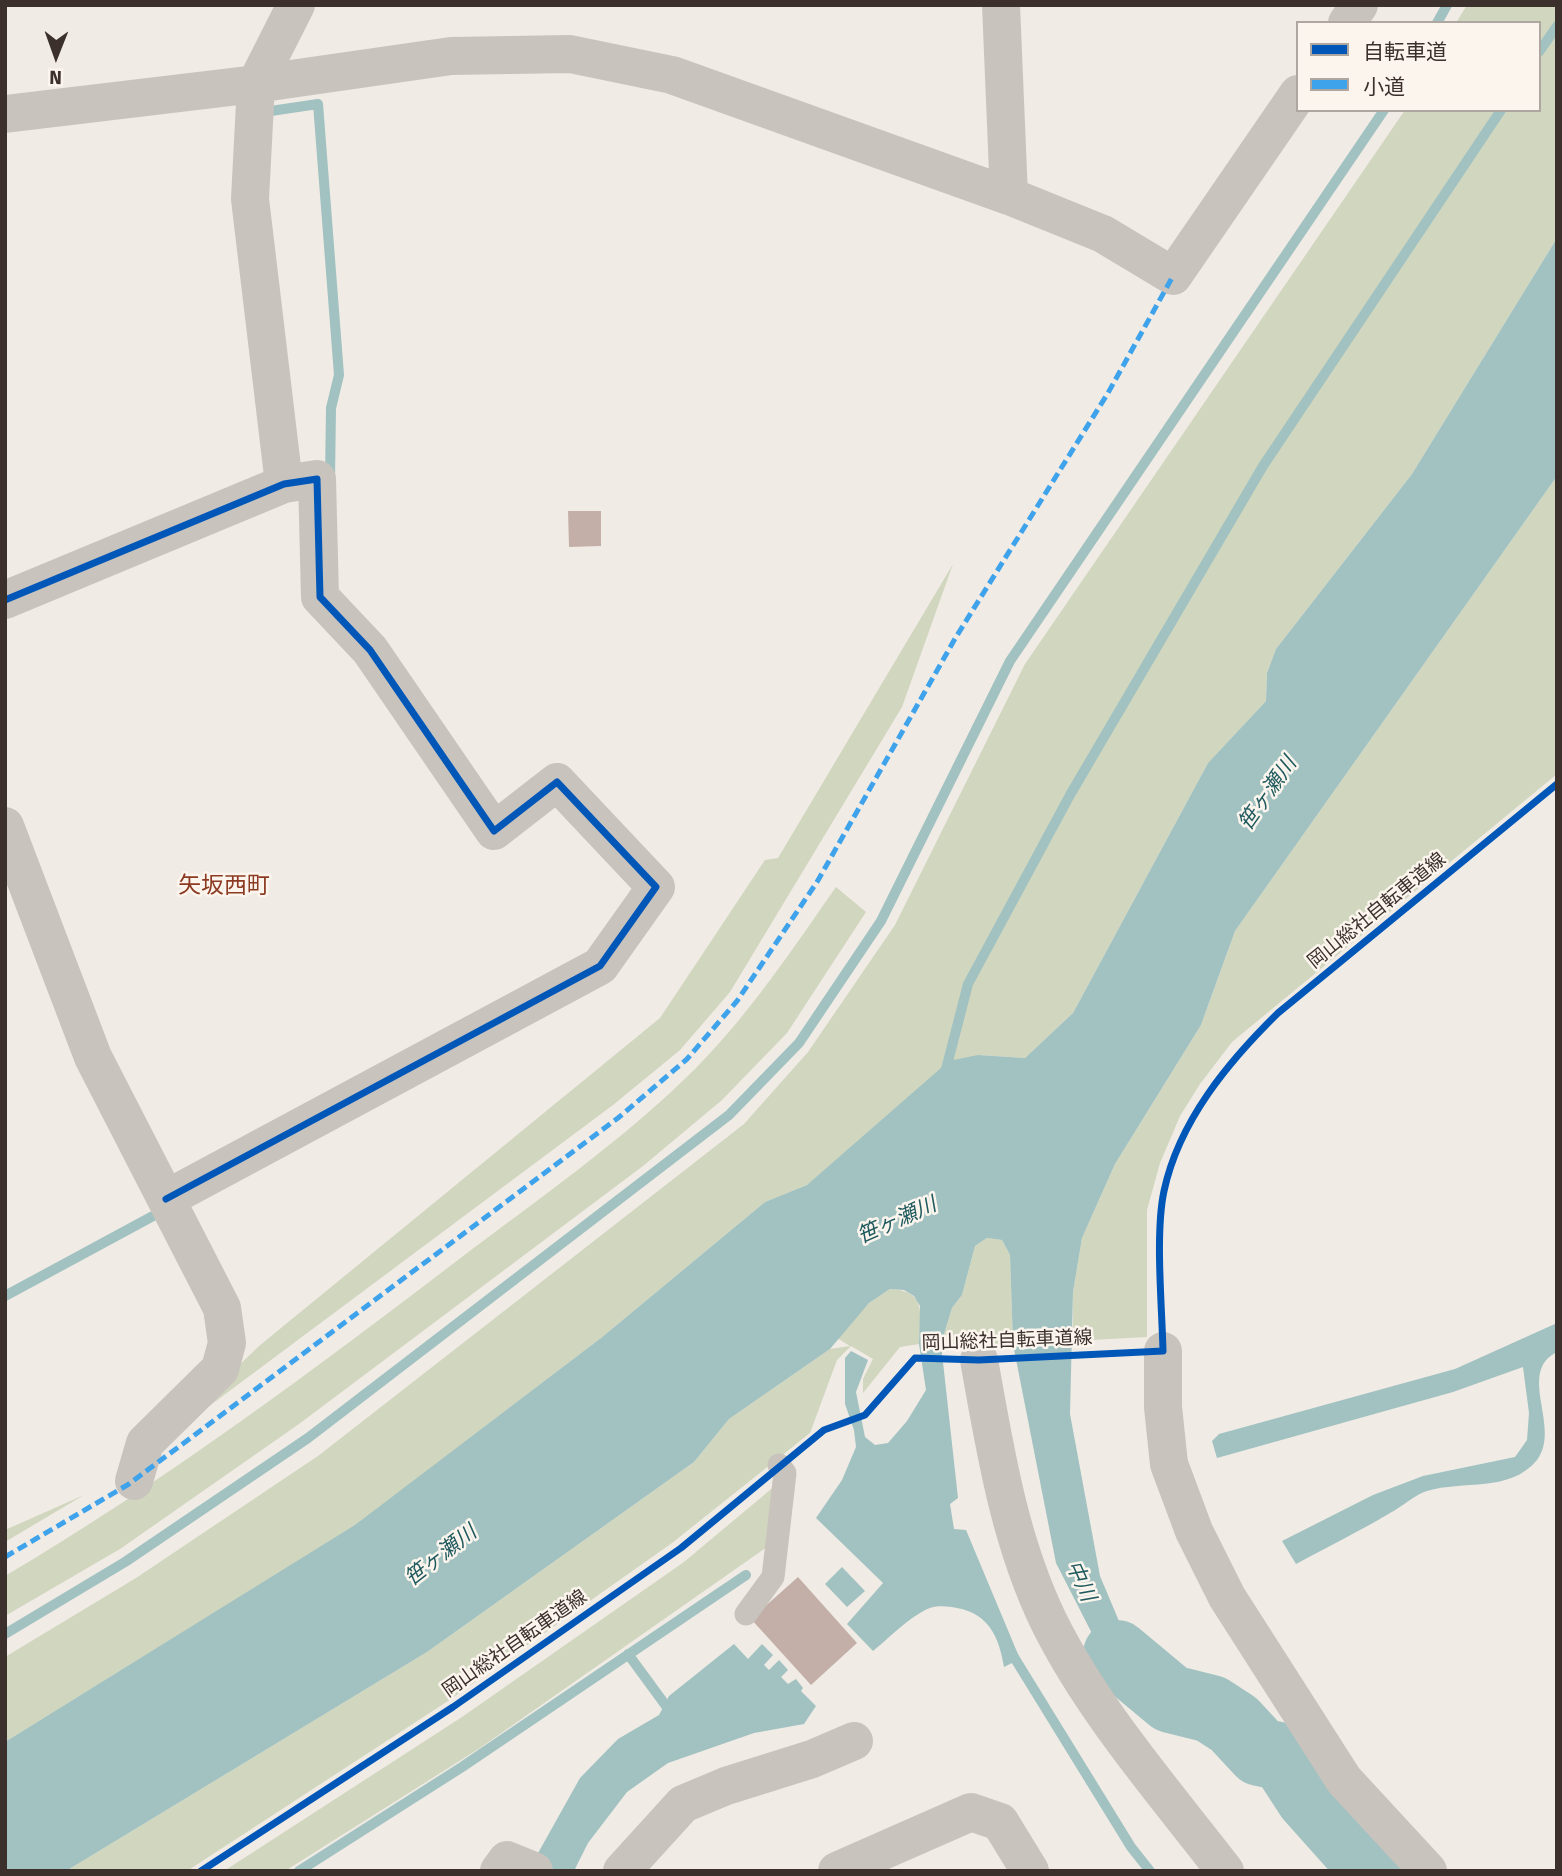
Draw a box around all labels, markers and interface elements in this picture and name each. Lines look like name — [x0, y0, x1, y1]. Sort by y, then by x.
north arrow — [21, 21, 91, 91]
legend — [1296, 21, 1541, 112]
text: 自転車道 — [1363, 39, 1447, 65]
text: N — [49, 66, 62, 89]
text: 小道 — [1363, 74, 1405, 100]
water label: 笹ヶ瀬川 — [1234, 752, 1302, 836]
street label: 岡山総社自転車道線 — [1303, 848, 1451, 974]
district label: 矢坂西町 — [178, 873, 270, 901]
water label: 笹ヶ瀬川 — [854, 1192, 940, 1250]
street label: 岡山総社自転車道線 — [921, 1327, 1093, 1355]
water label: 笹ヶ瀬川 — [400, 1520, 482, 1592]
water label: 中川 — [1060, 1557, 1100, 1605]
street label: 岡山総社自転車道線 — [438, 1586, 592, 1702]

